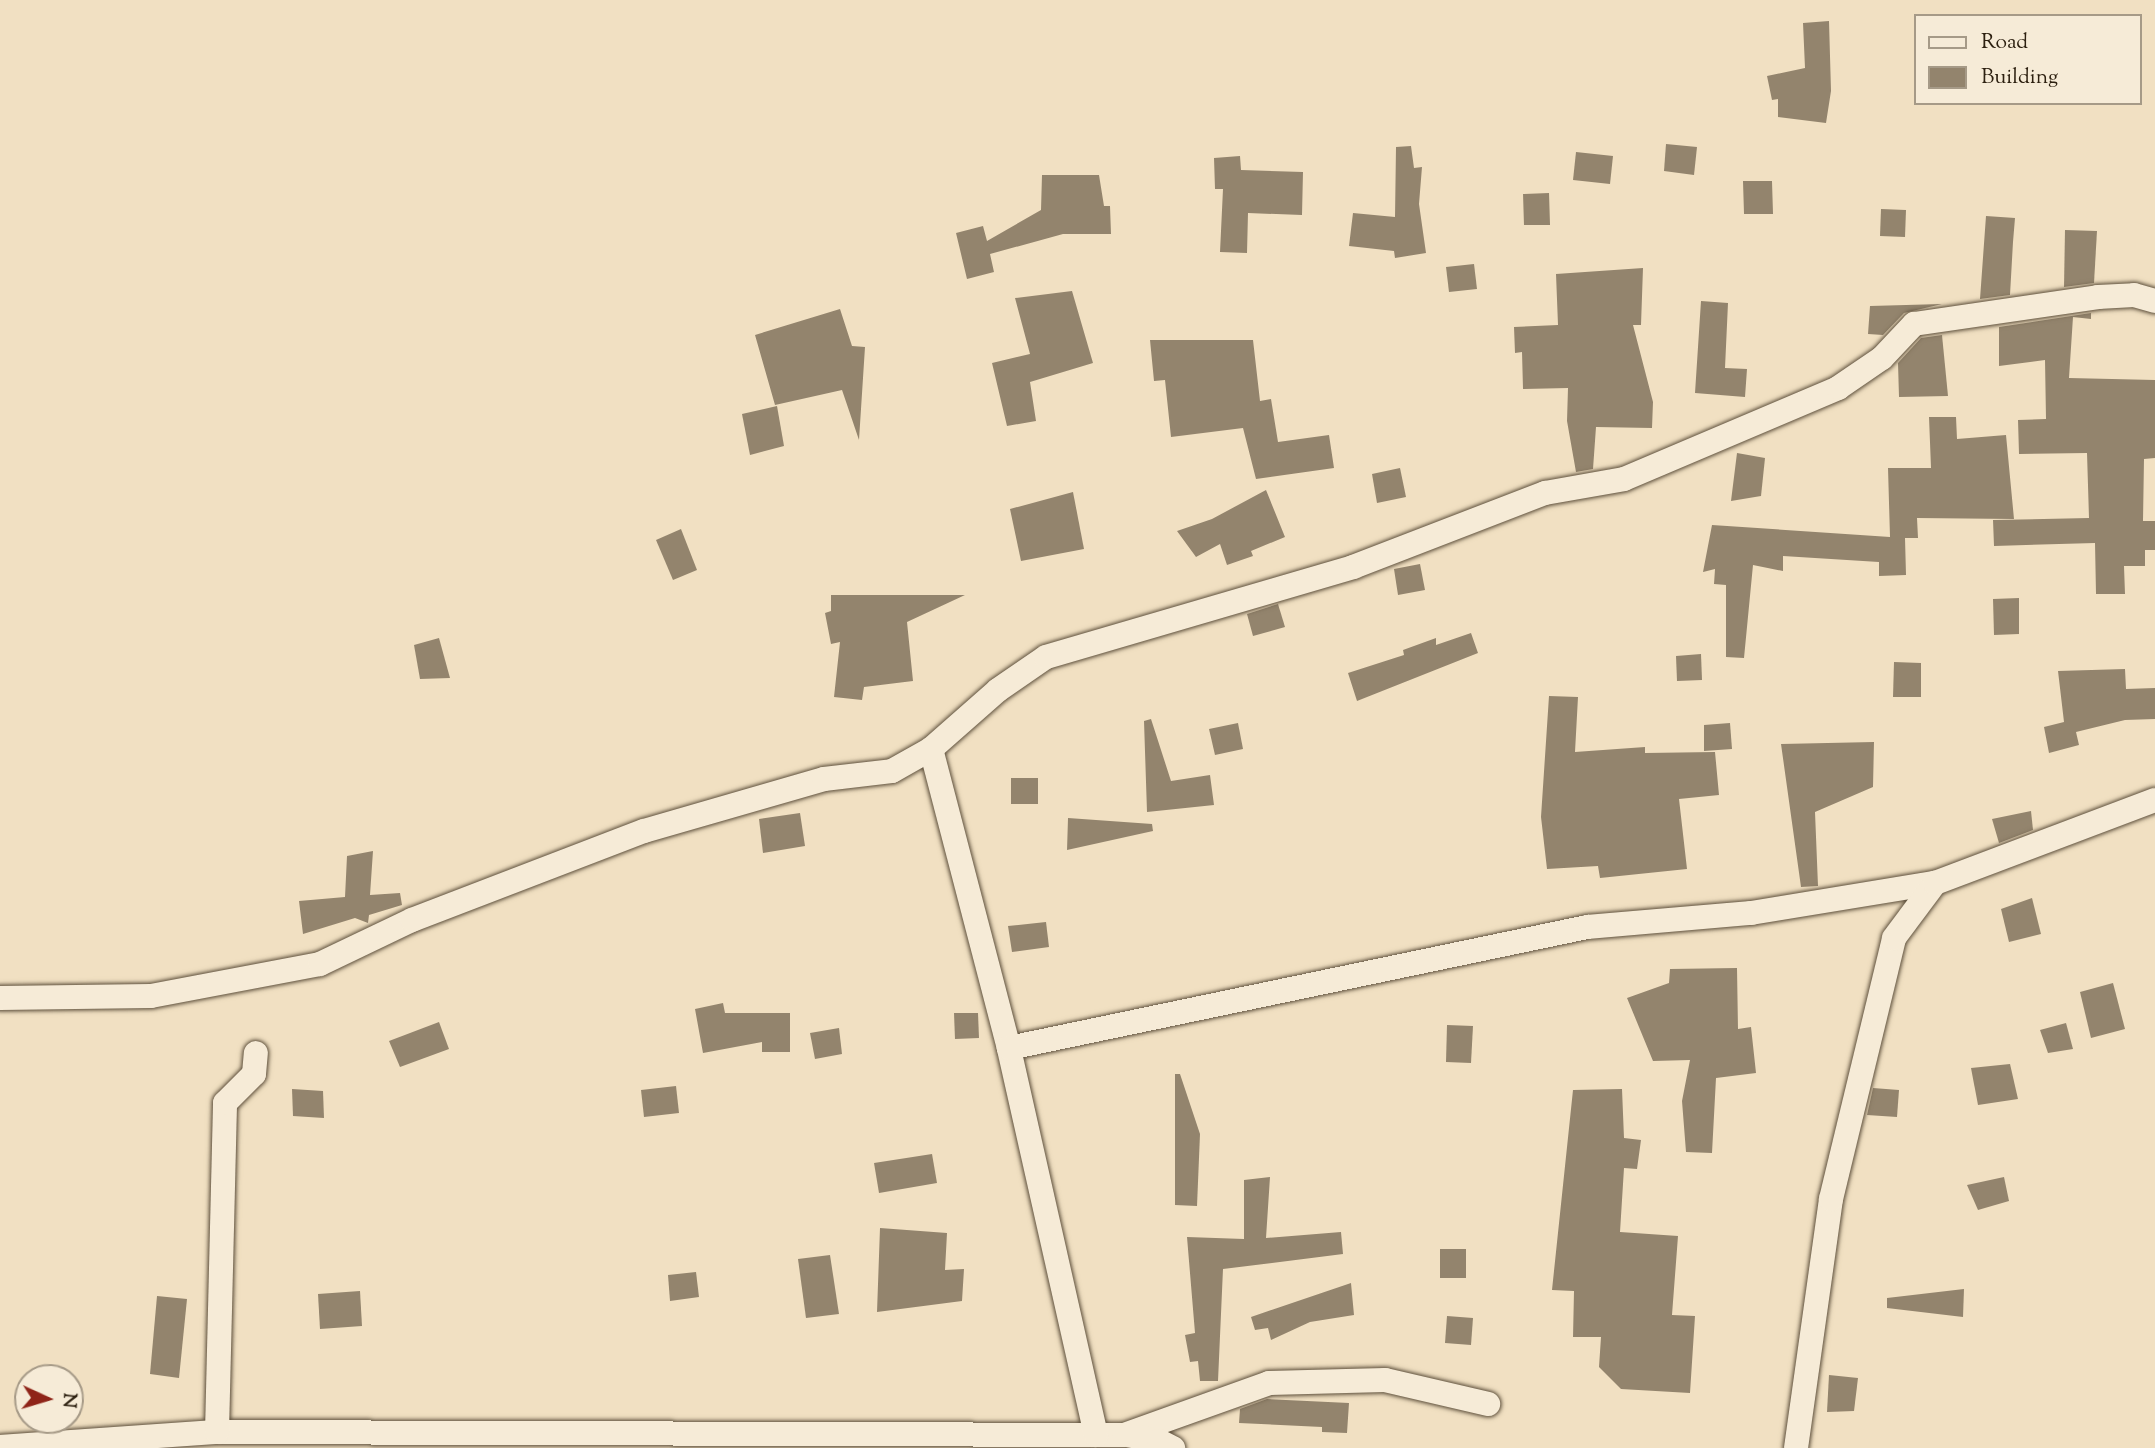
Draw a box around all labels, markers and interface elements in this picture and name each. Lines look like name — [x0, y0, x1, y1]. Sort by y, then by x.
legend — [1913, 14, 2141, 105]
text: Road — [1981, 28, 2028, 58]
text: Building — [1981, 63, 2058, 93]
north arrow — [14, 1364, 84, 1434]
text: N — [54, 1392, 82, 1409]

